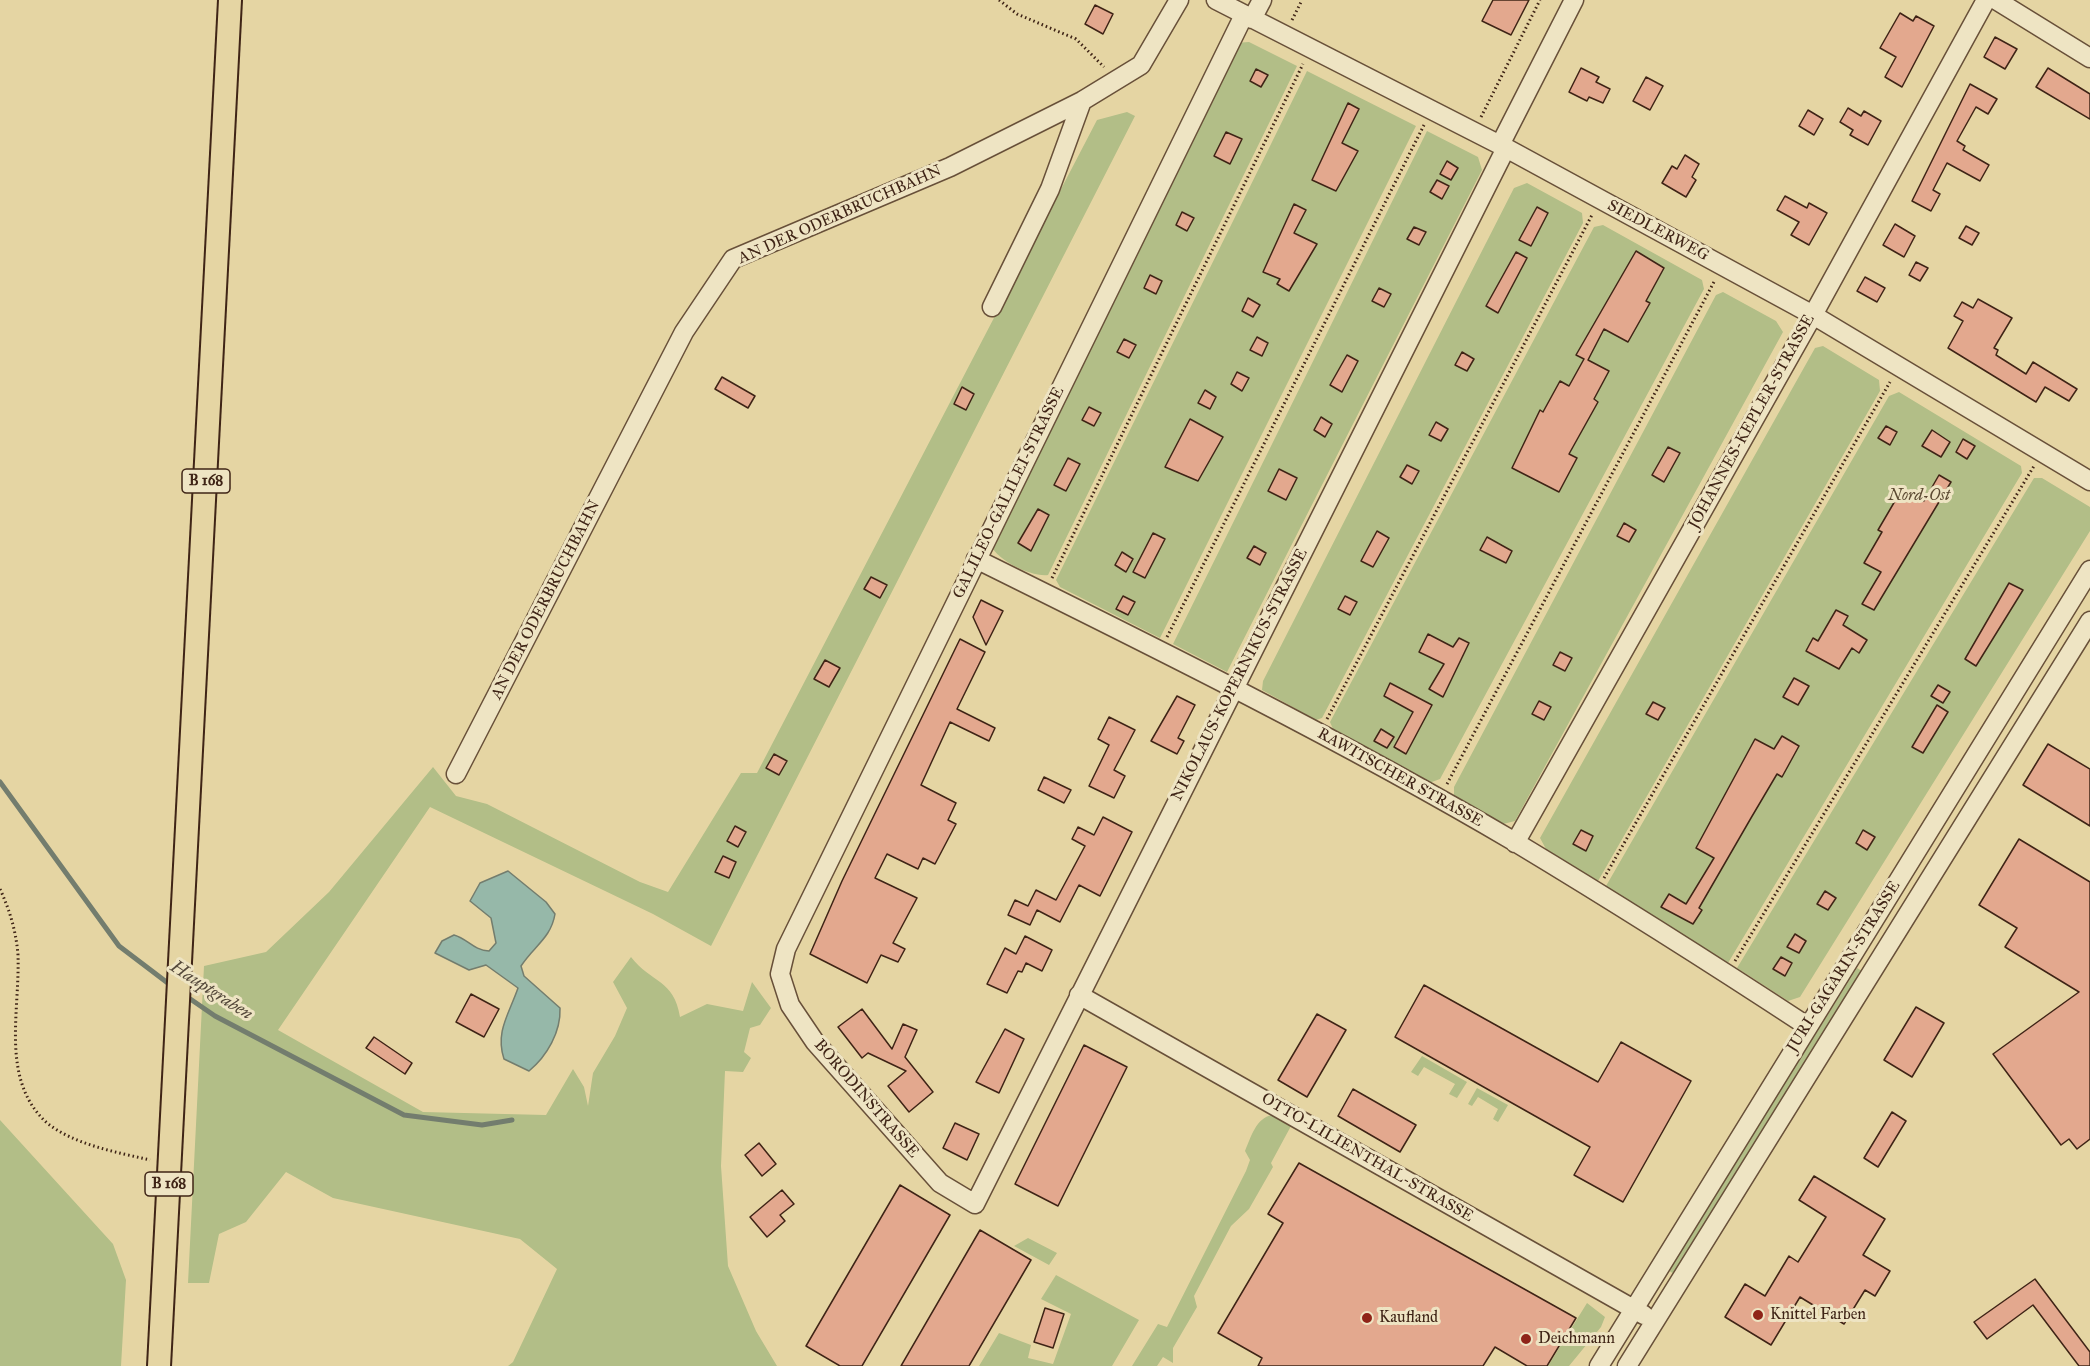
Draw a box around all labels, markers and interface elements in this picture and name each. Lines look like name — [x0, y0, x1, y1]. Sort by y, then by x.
street label: AN DER ODERBRUCHBAHN — [735, 161, 945, 269]
street label: SIEDLERWEG — [1604, 196, 1712, 266]
street label: JOHANNES-KEPLER-STRASSE — [1685, 311, 1819, 533]
street label: GALILEO-GALILEI-STRASSE — [949, 384, 1069, 602]
road number: B 168 — [182, 469, 230, 493]
park label: Nord-Ost — [1888, 486, 1950, 506]
street label: AN DER ODERBRUCHBAHN — [487, 497, 605, 703]
street label: NIKOLAUS-KOPERNIKUS-STRASSE — [1168, 546, 1312, 804]
street label: RAWITSCHER STRASSE — [1314, 724, 1486, 832]
street label: JURI-GAGARIN-STRASSE — [1783, 878, 1905, 1056]
water label: Hauptgraben — [166, 956, 256, 1026]
street label: BORODINSTRASSE — [809, 1036, 923, 1162]
street label: OTTO-LILIENTHAL-STRASSE — [1258, 1089, 1476, 1227]
road number: B 168 — [145, 1172, 193, 1196]
place label: Knittel Farben — [1770, 1305, 1866, 1325]
place label: Kaufland — [1379, 1308, 1438, 1328]
marker: Knittel Farben — [1751, 1308, 1765, 1322]
marker: Kaufland — [1360, 1311, 1374, 1325]
place label: Deichmann — [1538, 1329, 1615, 1349]
marker: Deichmann — [1519, 1332, 1533, 1346]

